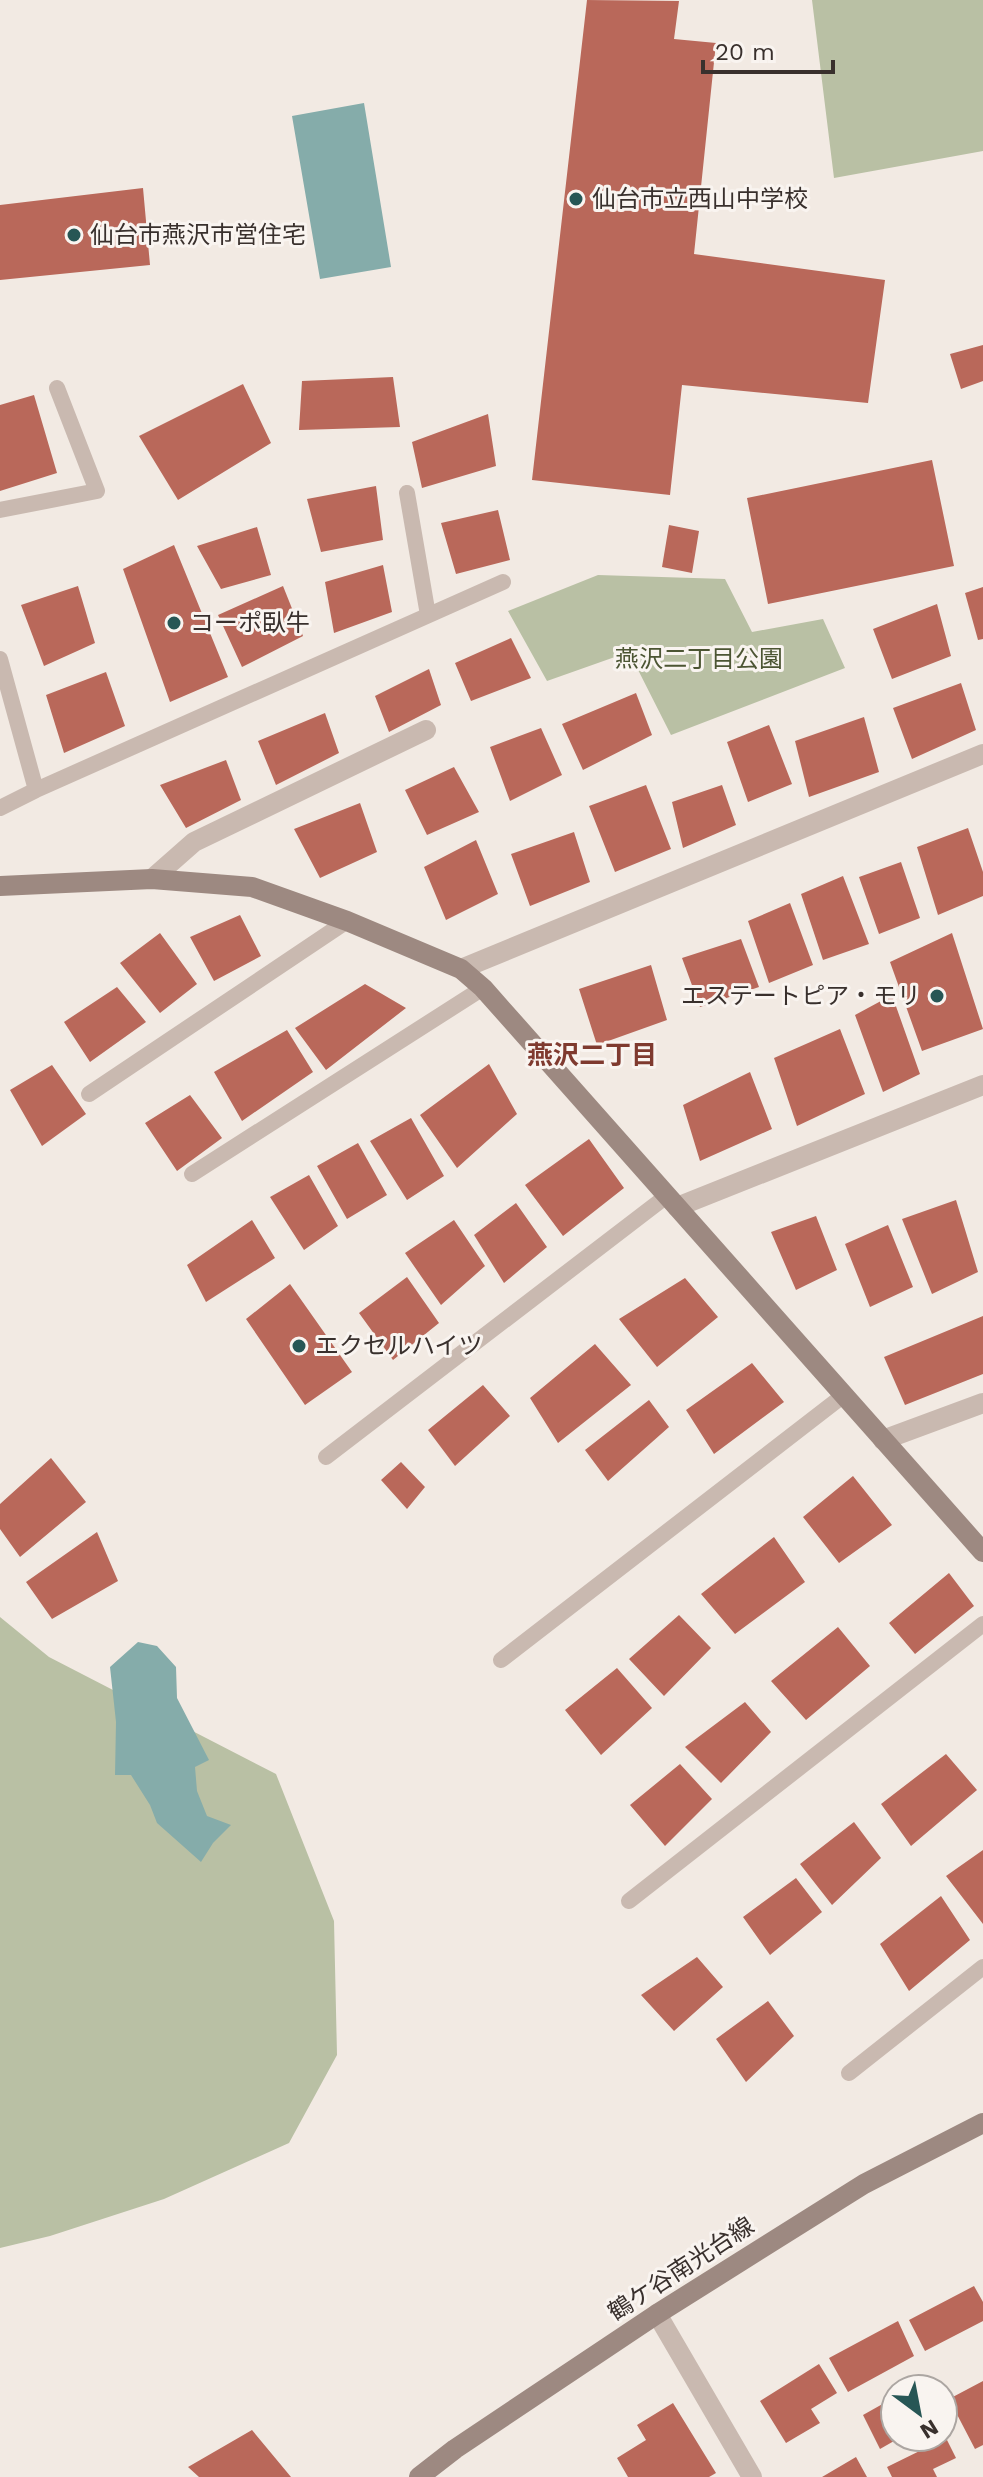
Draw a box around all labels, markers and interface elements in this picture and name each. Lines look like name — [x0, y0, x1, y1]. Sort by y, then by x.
scale bar — [703, 24, 833, 74]
text: 20 m — [715, 38, 775, 66]
place label: 仙台市立西山中学校 — [592, 185, 808, 213]
marker: 仙台市立西山中学校 — [567, 190, 585, 208]
place label: 仙台市燕沢市営住宅 — [90, 221, 306, 249]
marker: 仙台市燕沢市営住宅 — [65, 226, 83, 244]
place label: コーポ臥牛 — [190, 609, 310, 637]
marker: コーポ臥牛 — [165, 614, 183, 632]
park label: 燕沢二丁目公園 — [615, 645, 783, 673]
place label: エステートピア・モリ — [681, 982, 921, 1010]
marker: エステートピア・モリ — [928, 987, 946, 1005]
district label: 燕沢二丁目 — [527, 1040, 657, 1070]
place label: エクセルハイツ — [315, 1332, 483, 1360]
marker: エクセルハイツ — [290, 1337, 308, 1355]
street label: 鶴ケ谷南光台線 — [603, 2212, 759, 2326]
north arrow — [879, 2373, 959, 2453]
text: N — [916, 2415, 943, 2444]

